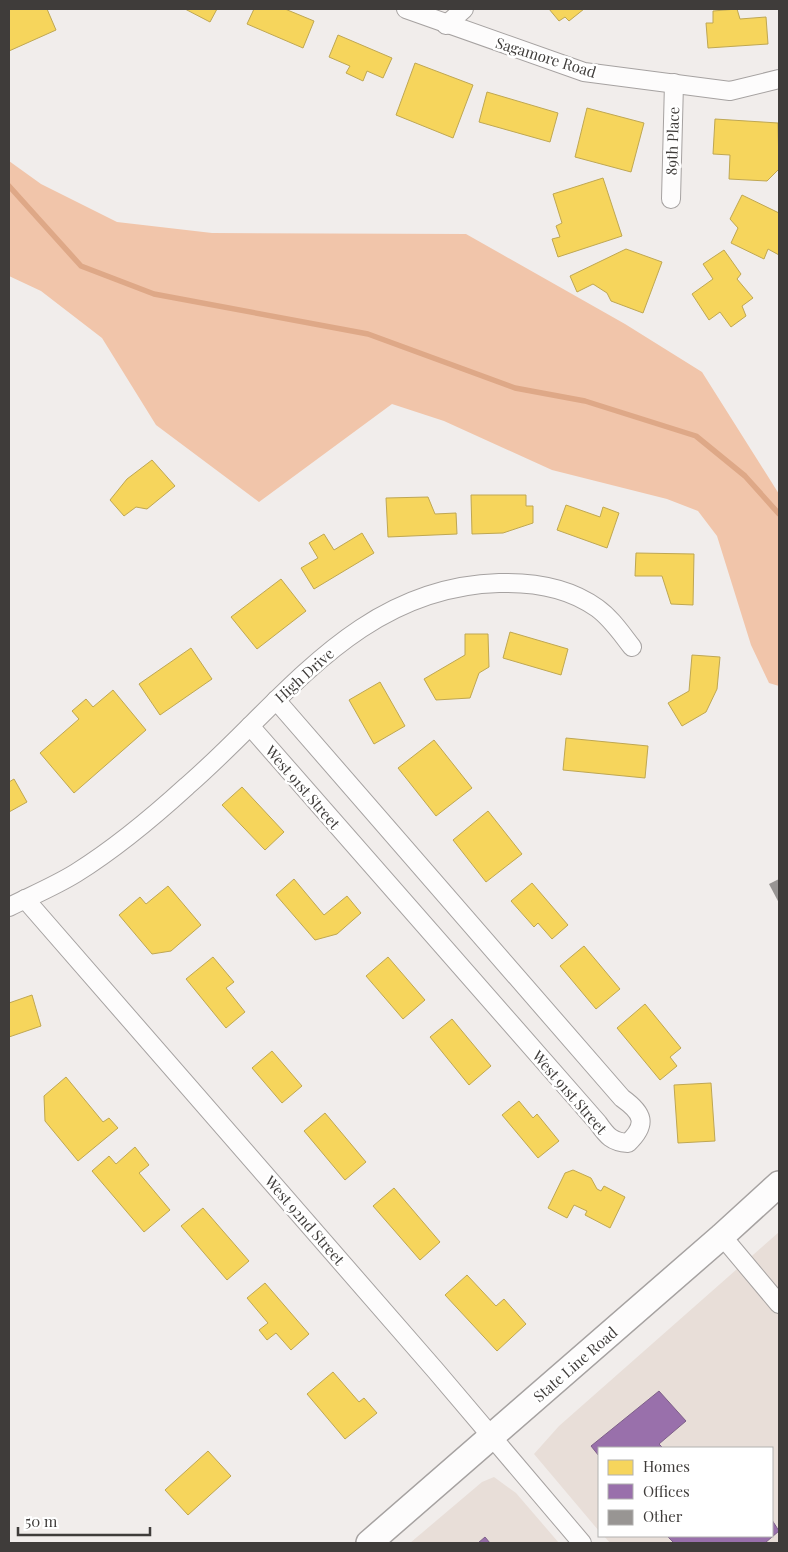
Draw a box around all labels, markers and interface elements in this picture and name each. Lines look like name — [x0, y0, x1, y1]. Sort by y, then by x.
street label: Sagamore Road — [493, 32, 599, 82]
street label: 89th Place — [661, 106, 683, 176]
street label: High Drive — [270, 643, 338, 707]
street label: West 91st Street — [260, 740, 345, 834]
street label: West 91st Street — [527, 1045, 612, 1139]
street label: West 92nd Street — [260, 1170, 350, 1269]
street label: State Line Road — [529, 1322, 621, 1406]
legend — [598, 1447, 773, 1537]
text: Homes — [643, 1456, 690, 1476]
text: Offices — [643, 1481, 690, 1501]
scale bar — [18, 1504, 150, 1536]
text: Other — [643, 1506, 683, 1526]
text: 50 m — [25, 1511, 58, 1531]

